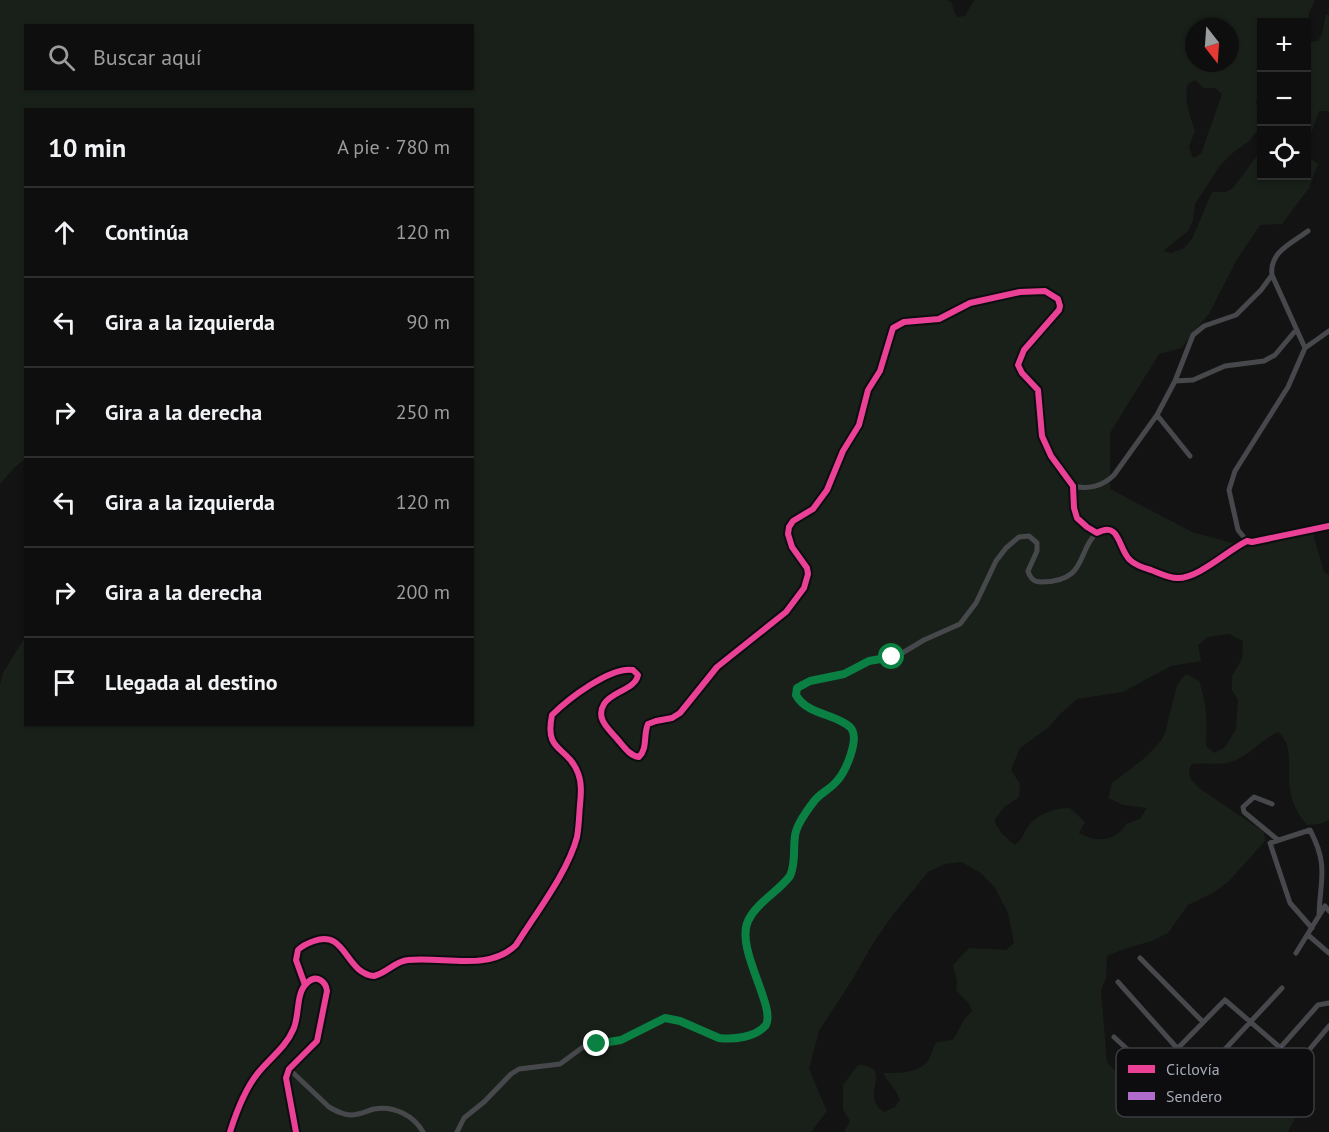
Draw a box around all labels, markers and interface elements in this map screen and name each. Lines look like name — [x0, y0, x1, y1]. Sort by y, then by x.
north arrow — [1185, 18, 1239, 72]
map controls — [1257, 18, 1311, 180]
button: + — [1257, 18, 1311, 72]
search box — [24, 24, 474, 90]
icon: search — [45, 41, 78, 74]
text: Buscar aquí — [93, 43, 202, 71]
button: − — [1257, 72, 1311, 126]
button: locate — [1257, 126, 1311, 180]
text: 10 min — [48, 131, 126, 164]
text: A pie · 780 m — [337, 134, 450, 160]
icon: ahead — [48, 216, 81, 249]
text: Continúa — [105, 218, 189, 246]
text: 120 m — [396, 219, 450, 245]
icon: left — [48, 306, 81, 339]
text: Gira a la izquierda — [105, 308, 275, 336]
text: 90 m — [407, 309, 450, 335]
icon: right — [48, 396, 81, 429]
text: Gira a la derecha — [105, 398, 262, 426]
text: 250 m — [396, 399, 450, 425]
icon: left — [48, 486, 81, 519]
text: Gira a la izquierda — [105, 488, 275, 516]
text: 120 m — [396, 489, 450, 515]
icon: right — [48, 576, 81, 609]
text: Gira a la derecha — [105, 578, 262, 606]
text: 200 m — [396, 579, 450, 605]
route start — [878, 643, 904, 669]
icon: arrive — [48, 666, 81, 699]
text: Llegada al destino — [105, 668, 278, 696]
route end — [583, 1030, 609, 1056]
legend — [1116, 1048, 1314, 1117]
text: Ciclovía — [1166, 1059, 1220, 1079]
text: Sendero — [1166, 1086, 1222, 1106]

